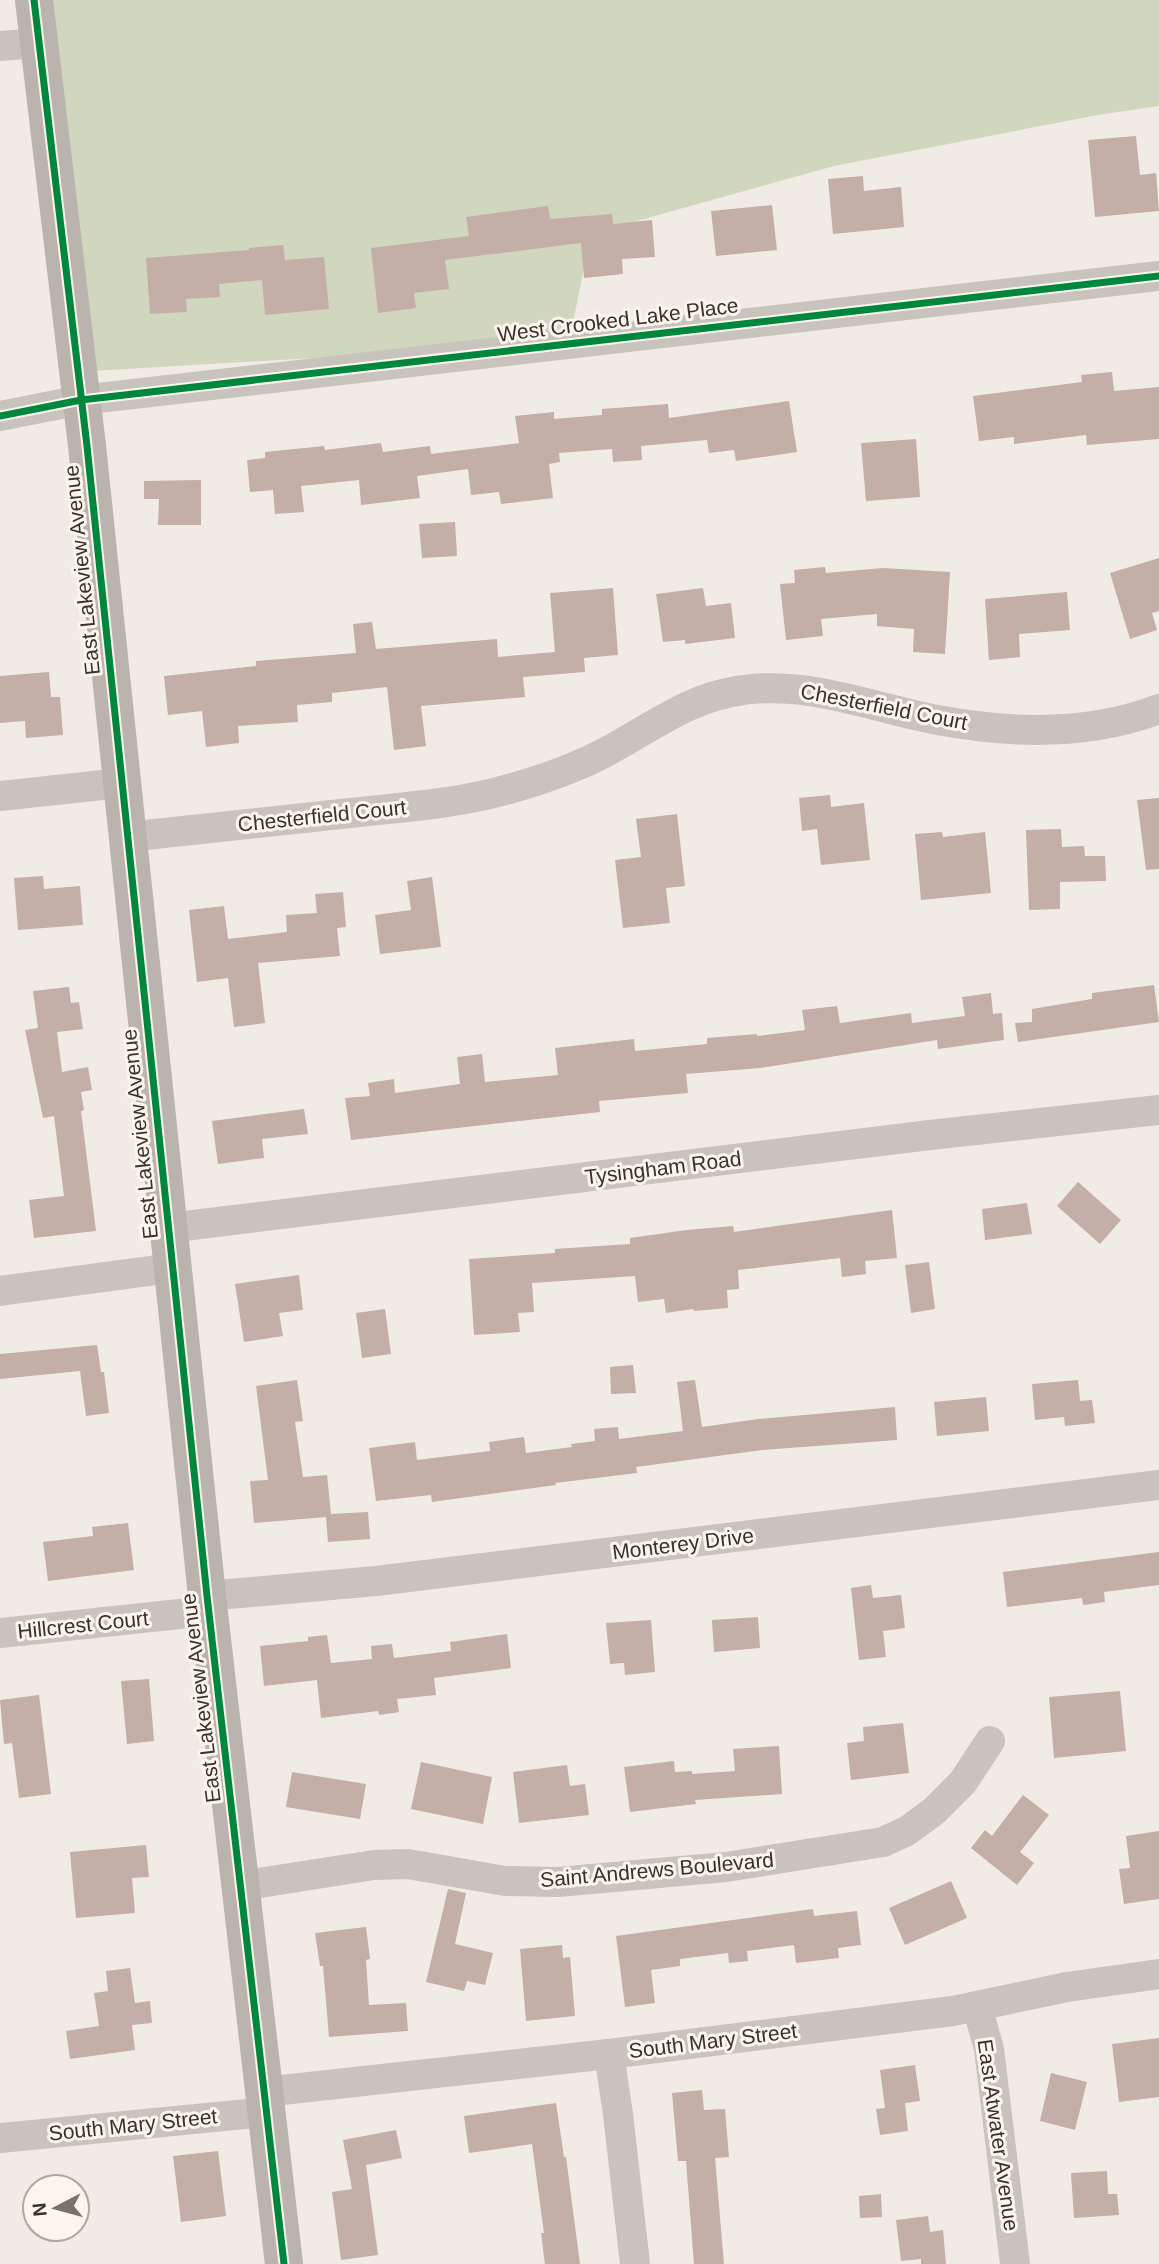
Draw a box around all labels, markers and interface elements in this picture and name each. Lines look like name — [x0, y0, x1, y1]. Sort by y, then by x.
street label: West Crooked Lake Place — [496, 293, 740, 346]
street label: East Lakeview Avenue — [59, 464, 104, 676]
street label: Chesterfield Court — [799, 679, 970, 734]
street label: Chesterfield Court — [237, 795, 407, 836]
street label: East Lakeview Avenue — [117, 1028, 162, 1240]
street label: Tysingham Road — [583, 1146, 743, 1189]
street label: Monterey Drive — [611, 1523, 755, 1564]
street label: East Lakeview Avenue — [176, 1592, 225, 1804]
street label: Hillcrest Court — [16, 1606, 150, 1643]
street label: Saint Andrews Boulevard — [539, 1848, 775, 1891]
street label: South Mary Street — [628, 2019, 798, 2062]
street label: East Atwater Avenue — [974, 2038, 1023, 2232]
street label: South Mary Street — [48, 2104, 218, 2145]
north arrow — [21, 2173, 91, 2243]
text: N — [28, 2202, 51, 2218]

